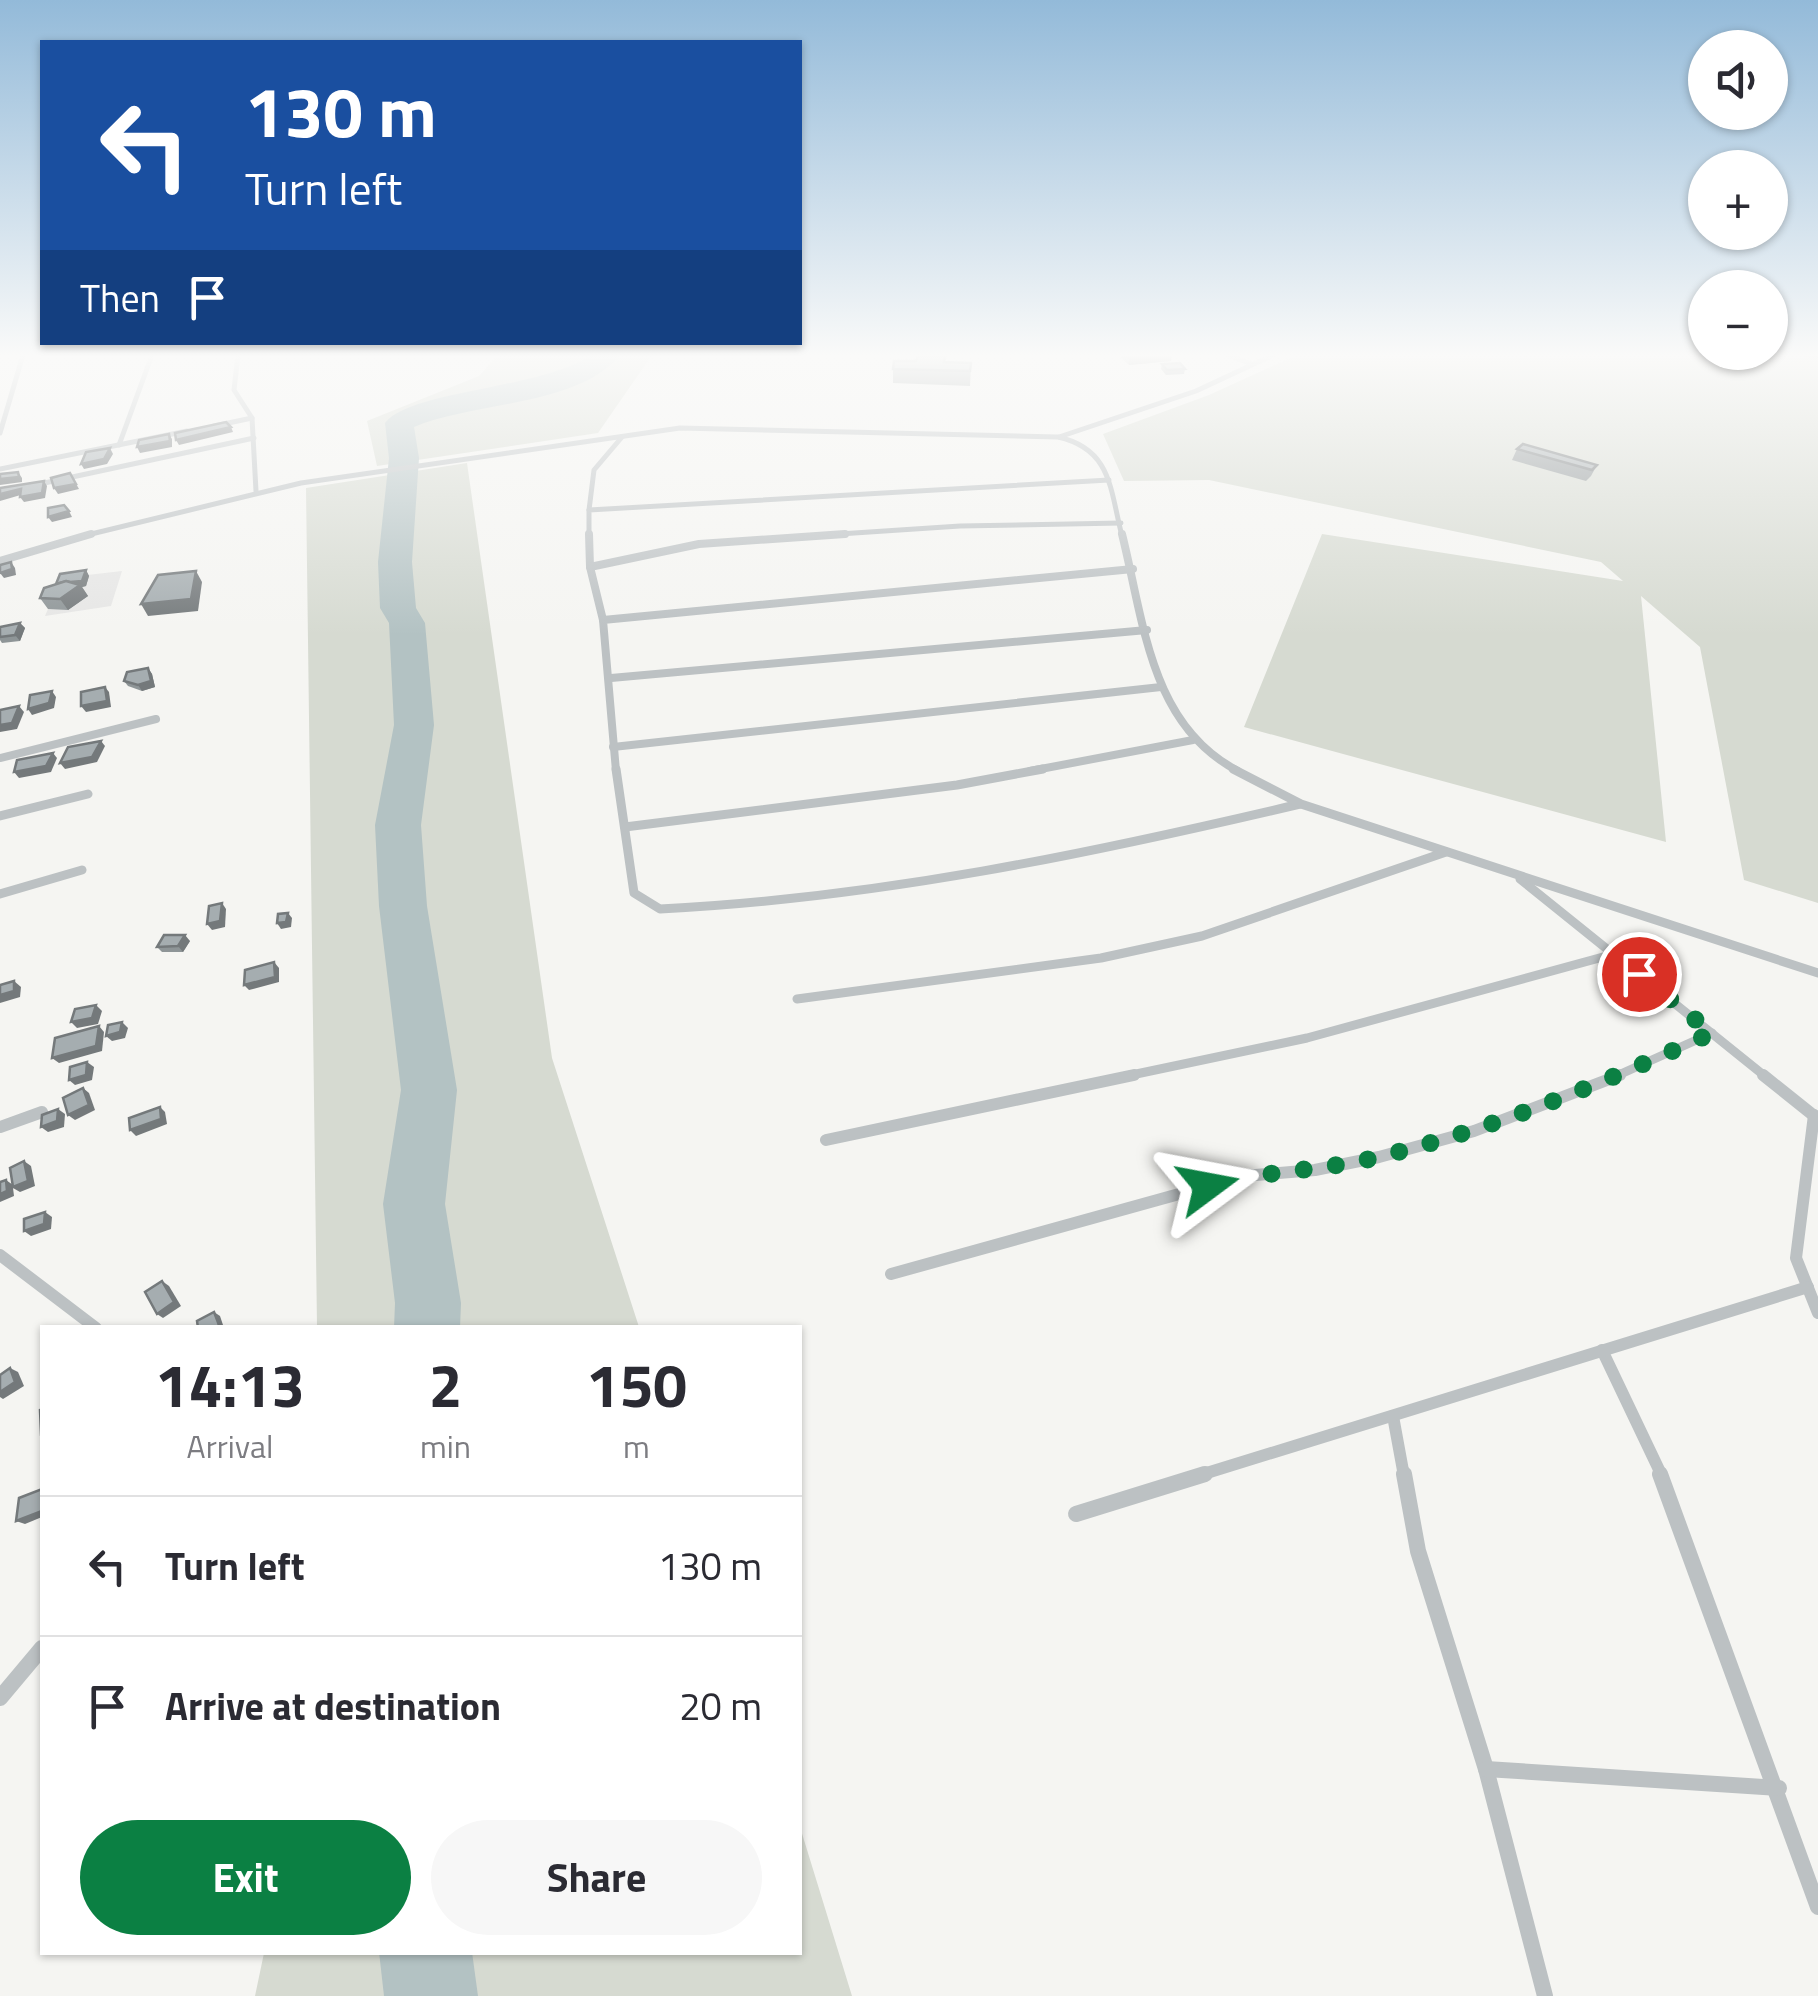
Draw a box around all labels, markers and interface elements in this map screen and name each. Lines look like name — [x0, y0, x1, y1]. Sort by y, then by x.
map controls — [1688, 30, 1788, 370]
button: sound — [1688, 30, 1788, 130]
text: 130 m — [245, 58, 437, 164]
icon: left — [80, 80, 210, 210]
button: + — [1688, 150, 1788, 250]
text: Turn left — [245, 154, 402, 222]
text: Then — [80, 269, 160, 327]
icon: arrive — [180, 270, 235, 325]
button: − — [1688, 270, 1788, 370]
pin — [1597, 932, 1682, 1017]
icon: arrive — [1612, 947, 1667, 1002]
position arrow — [1156, 1134, 1260, 1238]
text: 14:13 — [155, 1339, 305, 1430]
text: 2 — [429, 1339, 462, 1430]
text: 150 — [586, 1339, 687, 1430]
text: Arrival — [187, 1422, 273, 1470]
text: min — [420, 1422, 471, 1470]
text: m — [623, 1422, 650, 1470]
text: Turn left — [165, 1537, 305, 1595]
text: 130 m — [658, 1537, 762, 1595]
icon: left — [80, 1539, 135, 1594]
text: Arrive at destination — [165, 1677, 501, 1735]
text: 20 m — [679, 1677, 762, 1735]
icon: arrive — [80, 1679, 135, 1734]
button: Exit — [80, 1820, 411, 1935]
button: Share — [431, 1820, 762, 1935]

